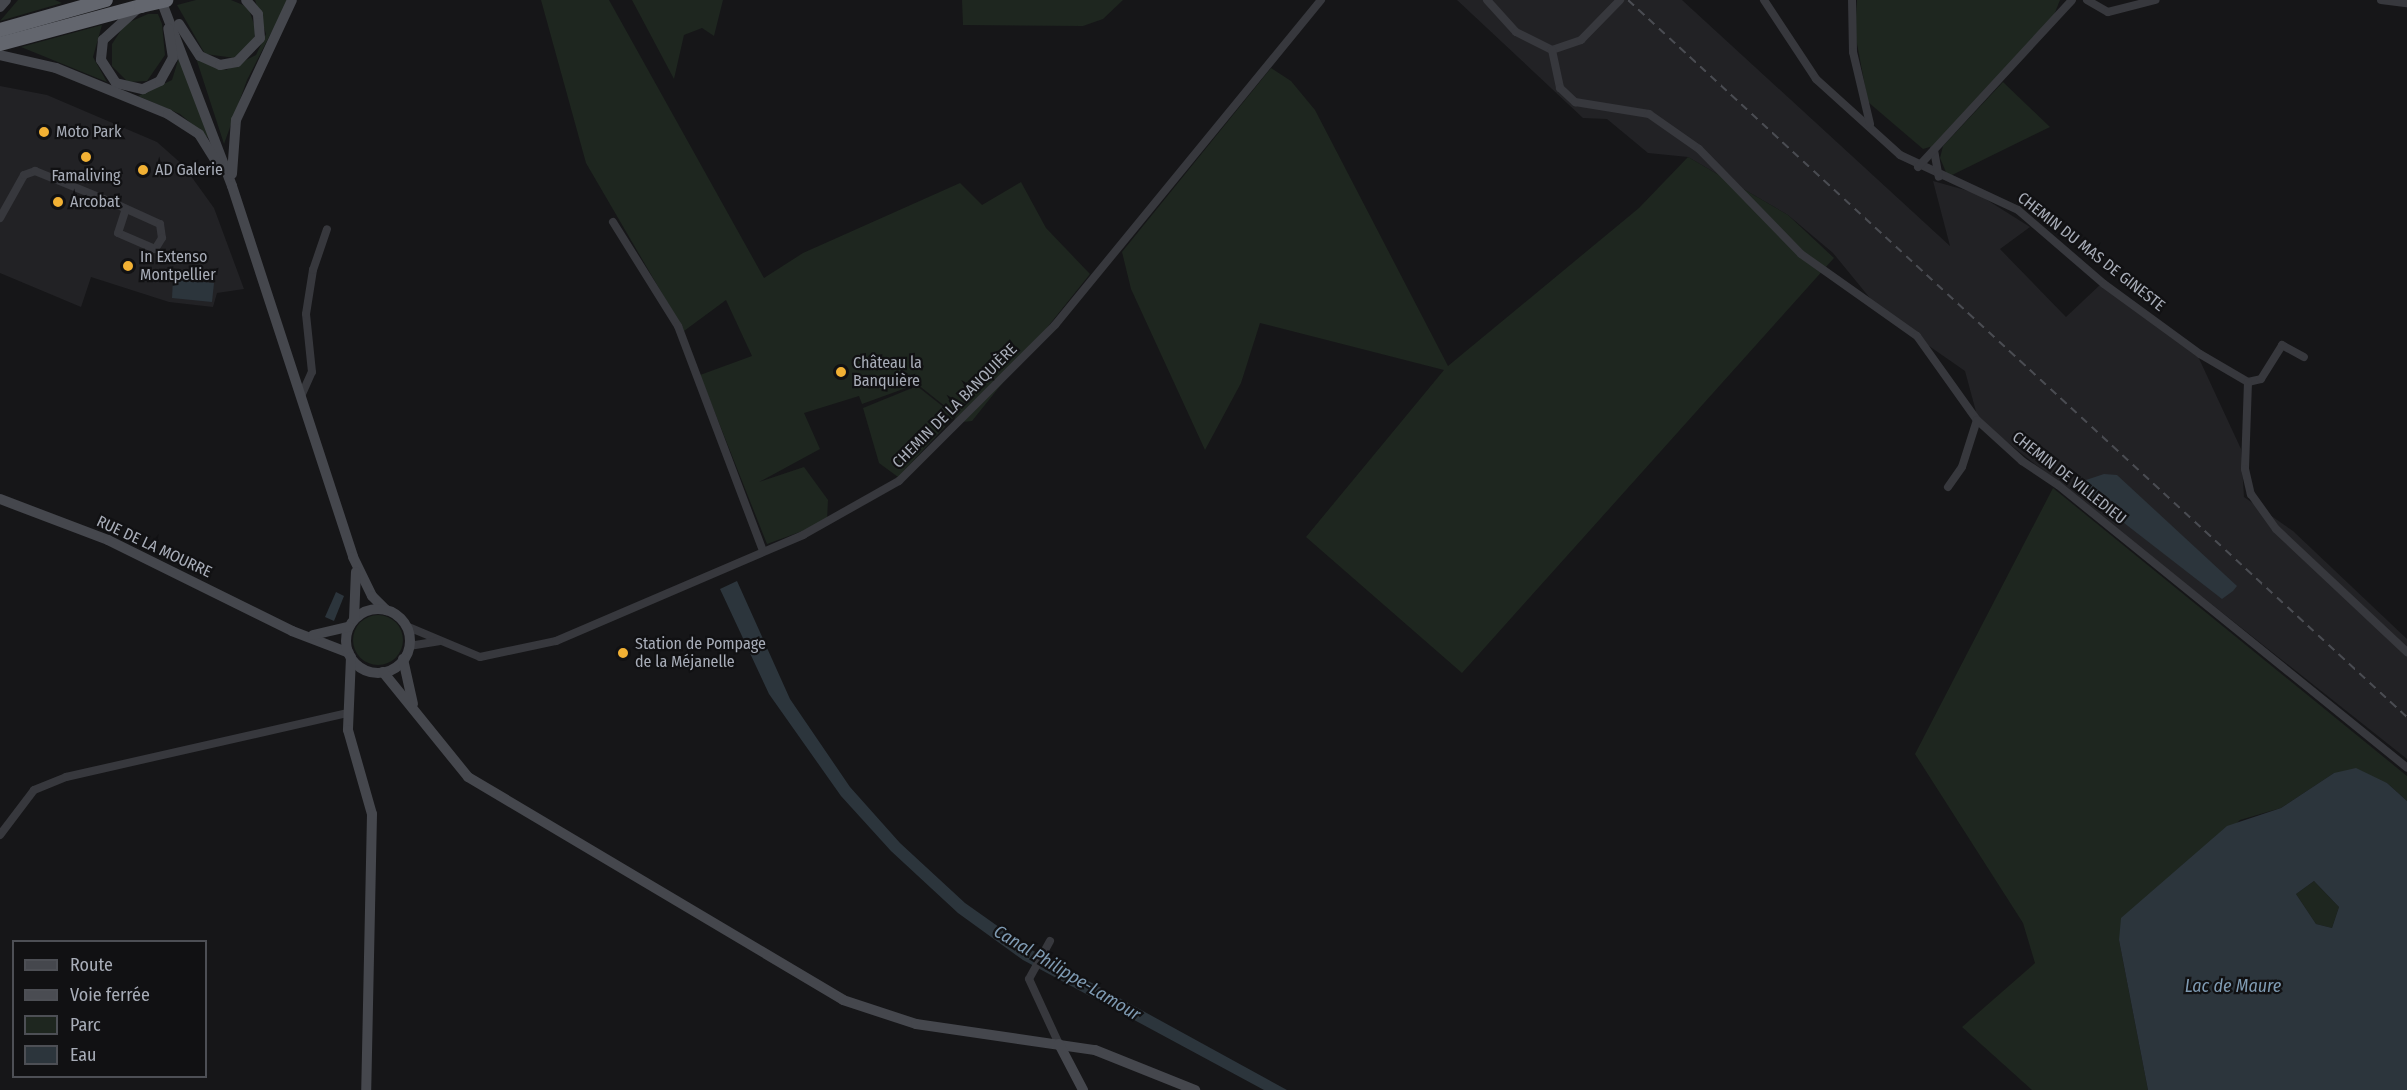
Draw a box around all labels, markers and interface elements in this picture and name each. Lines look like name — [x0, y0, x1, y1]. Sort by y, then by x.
place label: Moto Park — [56, 122, 121, 142]
marker: Moto Park — [37, 125, 51, 139]
marker: Famaliving — [79, 150, 93, 164]
place label: AD Galerie — [155, 160, 223, 180]
marker: AD Galerie — [136, 163, 150, 177]
place label: Famaliving — [51, 166, 121, 186]
street label: CHEMIN DU MAS DE GINESTE — [2013, 188, 2169, 316]
place label: Arcobat — [70, 192, 120, 212]
marker: Arcobat — [51, 195, 65, 209]
place label: In Extenso Montpellier — [140, 247, 216, 285]
marker: In Extenso Montpellier — [121, 259, 135, 273]
street label: CHEMIN DE LA BANQUIÈRE — [889, 340, 1021, 472]
place label: Château la Banquière — [853, 353, 922, 391]
marker: Château la Banquière — [834, 365, 848, 379]
street label: CHEMIN DE VILLEDIEU — [2008, 428, 2130, 528]
street label: RUE DE LA MOURRE — [93, 512, 215, 582]
place label: Station de Pompage de la Méjanelle — [635, 634, 766, 672]
marker: Station de Pompage de la Méjanelle — [616, 646, 630, 660]
water label: Canal Philippe-Lamour — [990, 921, 1144, 1025]
legend — [12, 940, 207, 1078]
text: Route — [70, 954, 113, 976]
water label: Lac de Maure — [2185, 975, 2281, 997]
text: Voie ferrée — [70, 984, 150, 1006]
text: Parc — [70, 1014, 101, 1036]
text: Eau — [70, 1044, 96, 1066]

